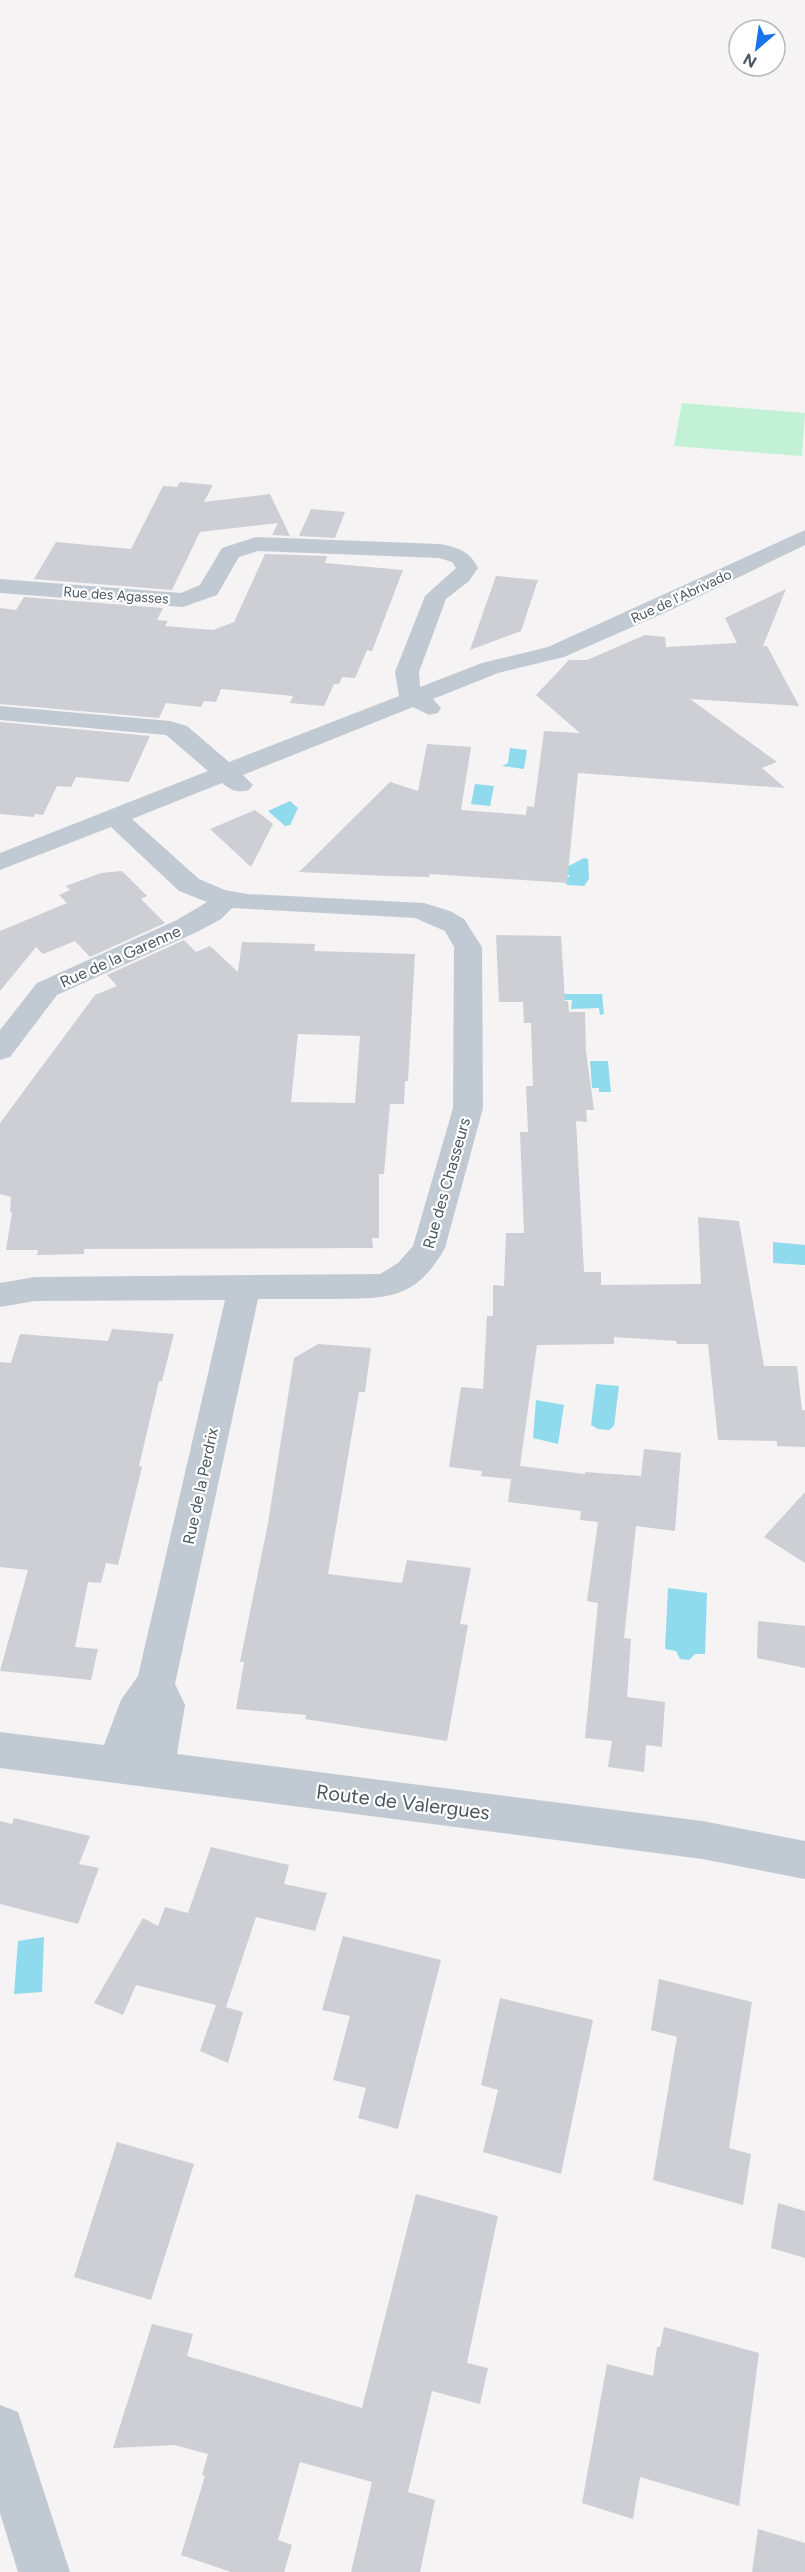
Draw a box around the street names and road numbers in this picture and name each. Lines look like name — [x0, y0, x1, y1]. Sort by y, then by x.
street label: Rue de l'Abrivado — [628, 566, 734, 627]
street label: Rue des Agasses — [63, 583, 169, 608]
street label: Rue de la Garenne — [57, 921, 184, 992]
street label: Rue des Chasseurs — [419, 1116, 474, 1251]
street label: Rue de la Perdrix — [179, 1426, 222, 1546]
street label: Route de Valergues — [315, 1779, 491, 1825]

